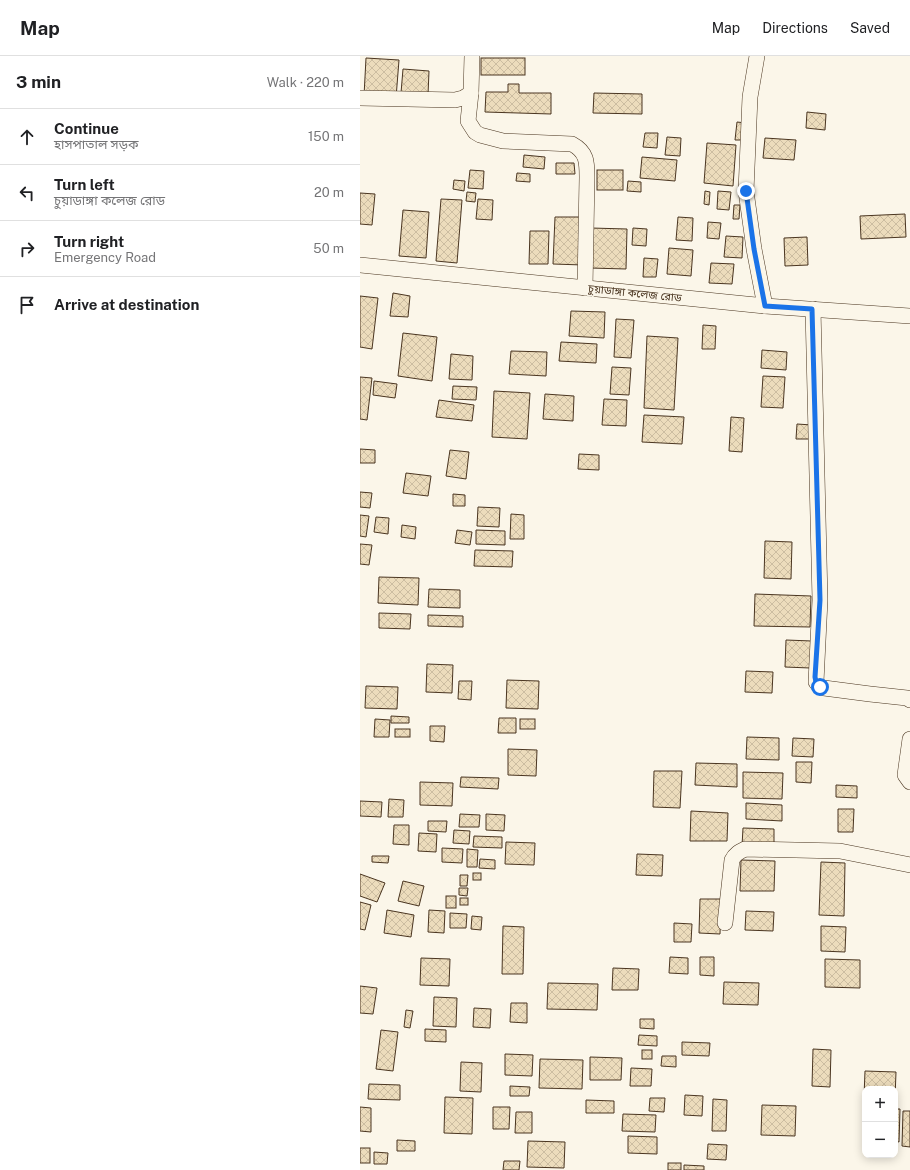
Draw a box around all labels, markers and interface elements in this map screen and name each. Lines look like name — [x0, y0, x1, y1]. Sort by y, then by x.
text: Map — [20, 17, 60, 39]
text: Map — [712, 20, 740, 36]
text: Directions — [762, 20, 828, 36]
text: Saved — [850, 20, 890, 36]
text: 3 min — [16, 72, 61, 92]
text: Walk · 220 m — [267, 75, 344, 90]
text: Continue — [54, 120, 119, 137]
icon: ahead — [16, 126, 38, 148]
text: 150 m — [308, 129, 344, 144]
text: হাসপাতাল সড়ক — [54, 137, 138, 152]
text: Turn left — [54, 176, 115, 193]
icon: left — [16, 182, 38, 204]
route end — [737, 182, 755, 200]
text: 20 m — [314, 185, 344, 200]
text: চুয়াডাঙ্গা কলেজ রোড — [54, 193, 165, 208]
text: Turn right — [54, 233, 124, 250]
icon: right — [16, 238, 38, 260]
text: 50 m — [313, 241, 344, 256]
text: Emergency Road — [54, 250, 156, 265]
street label: চুয়াডাঙ্গা কলেজ রোড — [587, 282, 683, 305]
icon: arrive — [16, 294, 38, 316]
text: Arrive at destination — [54, 296, 199, 313]
route start — [811, 678, 829, 696]
map controls — [862, 1086, 898, 1158]
button: + — [862, 1086, 898, 1122]
button: − — [862, 1122, 898, 1158]

